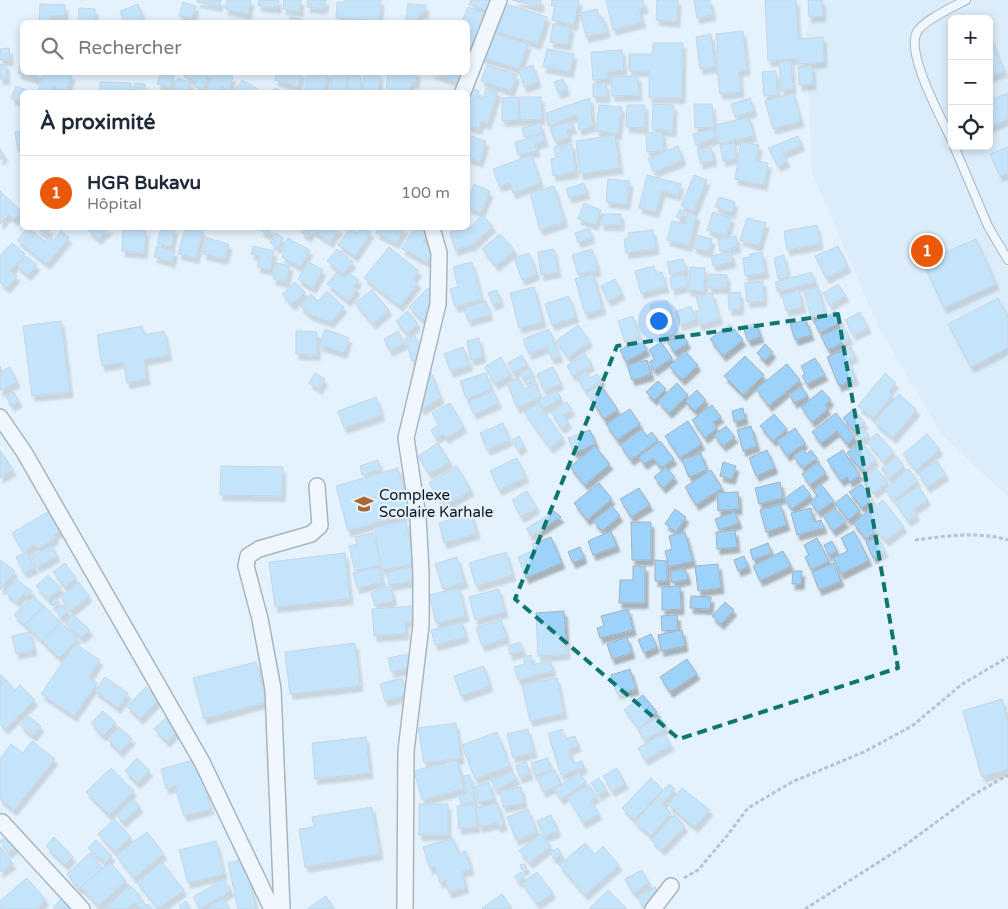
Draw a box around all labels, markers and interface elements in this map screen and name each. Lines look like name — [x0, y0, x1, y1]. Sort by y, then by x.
map controls — [948, 15, 993, 150]
button: + — [948, 15, 993, 60]
search box — [20, 20, 470, 75]
icon: search — [38, 34, 66, 62]
text: Rechercher — [78, 37, 181, 59]
button: − — [948, 60, 993, 105]
button: locate — [948, 105, 993, 150]
text: À proximité — [40, 110, 155, 135]
text: HGR Bukavu — [87, 172, 201, 194]
text: 1 — [51, 183, 61, 203]
text: 100 m — [401, 183, 450, 203]
text: Hôpital — [87, 194, 142, 214]
pin: 1 — [911, 232, 943, 270]
your location — [646, 308, 672, 334]
place label: Complexe Scolaire Karhale — [379, 486, 493, 521]
school or university icon: Complexe Scolaire Karhale — [353, 493, 375, 515]

